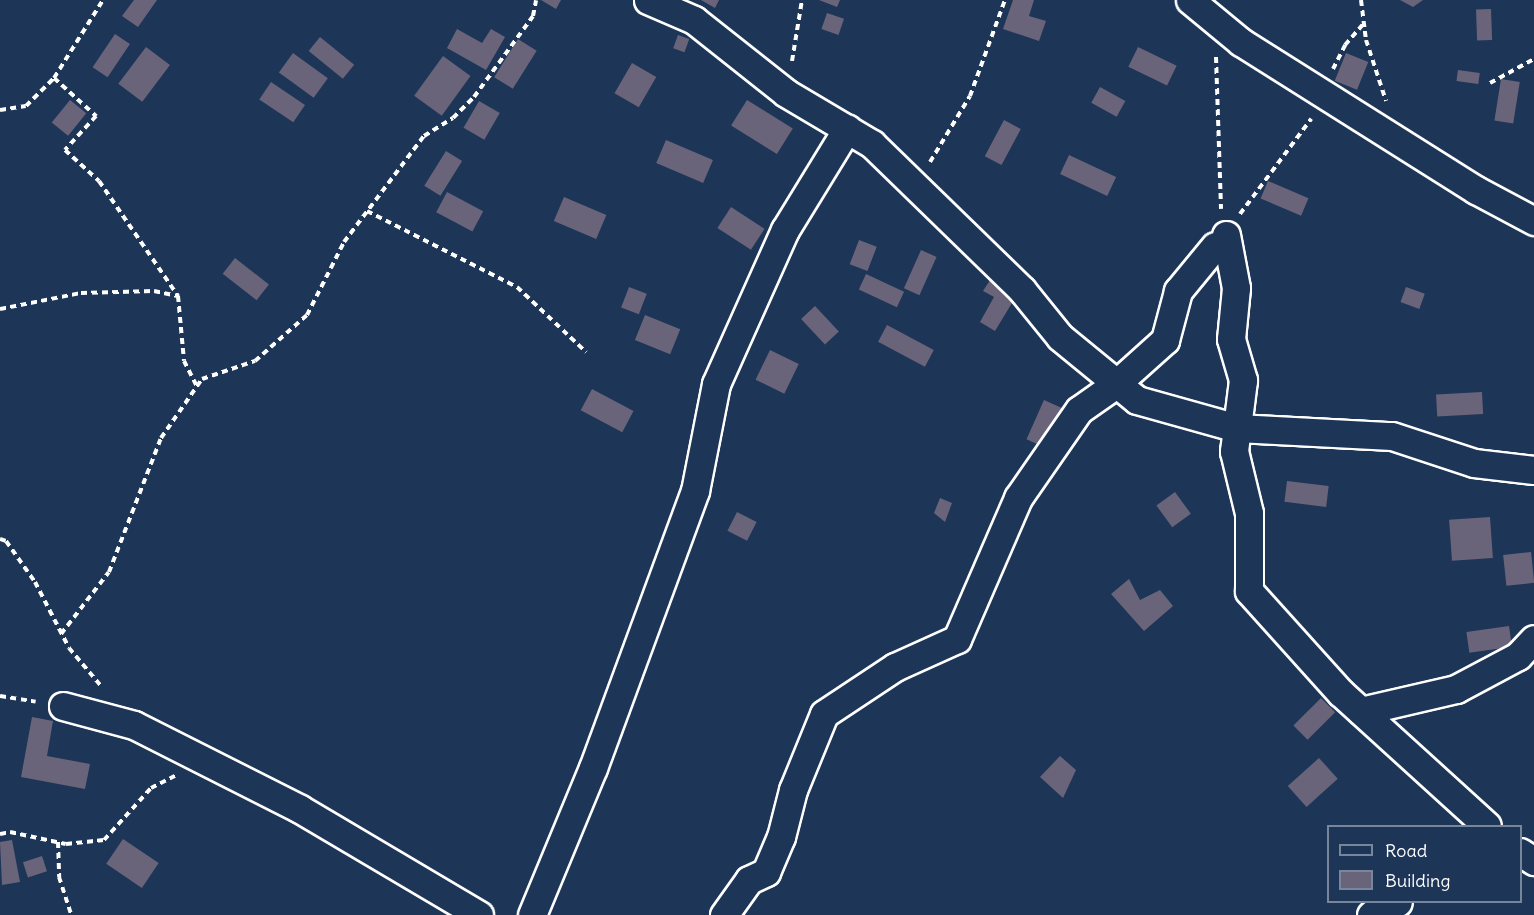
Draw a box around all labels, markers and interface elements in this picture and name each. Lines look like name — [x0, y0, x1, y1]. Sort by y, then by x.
legend — [1327, 825, 1522, 903]
text: Road — [1385, 839, 1427, 862]
text: Building — [1385, 869, 1450, 892]

